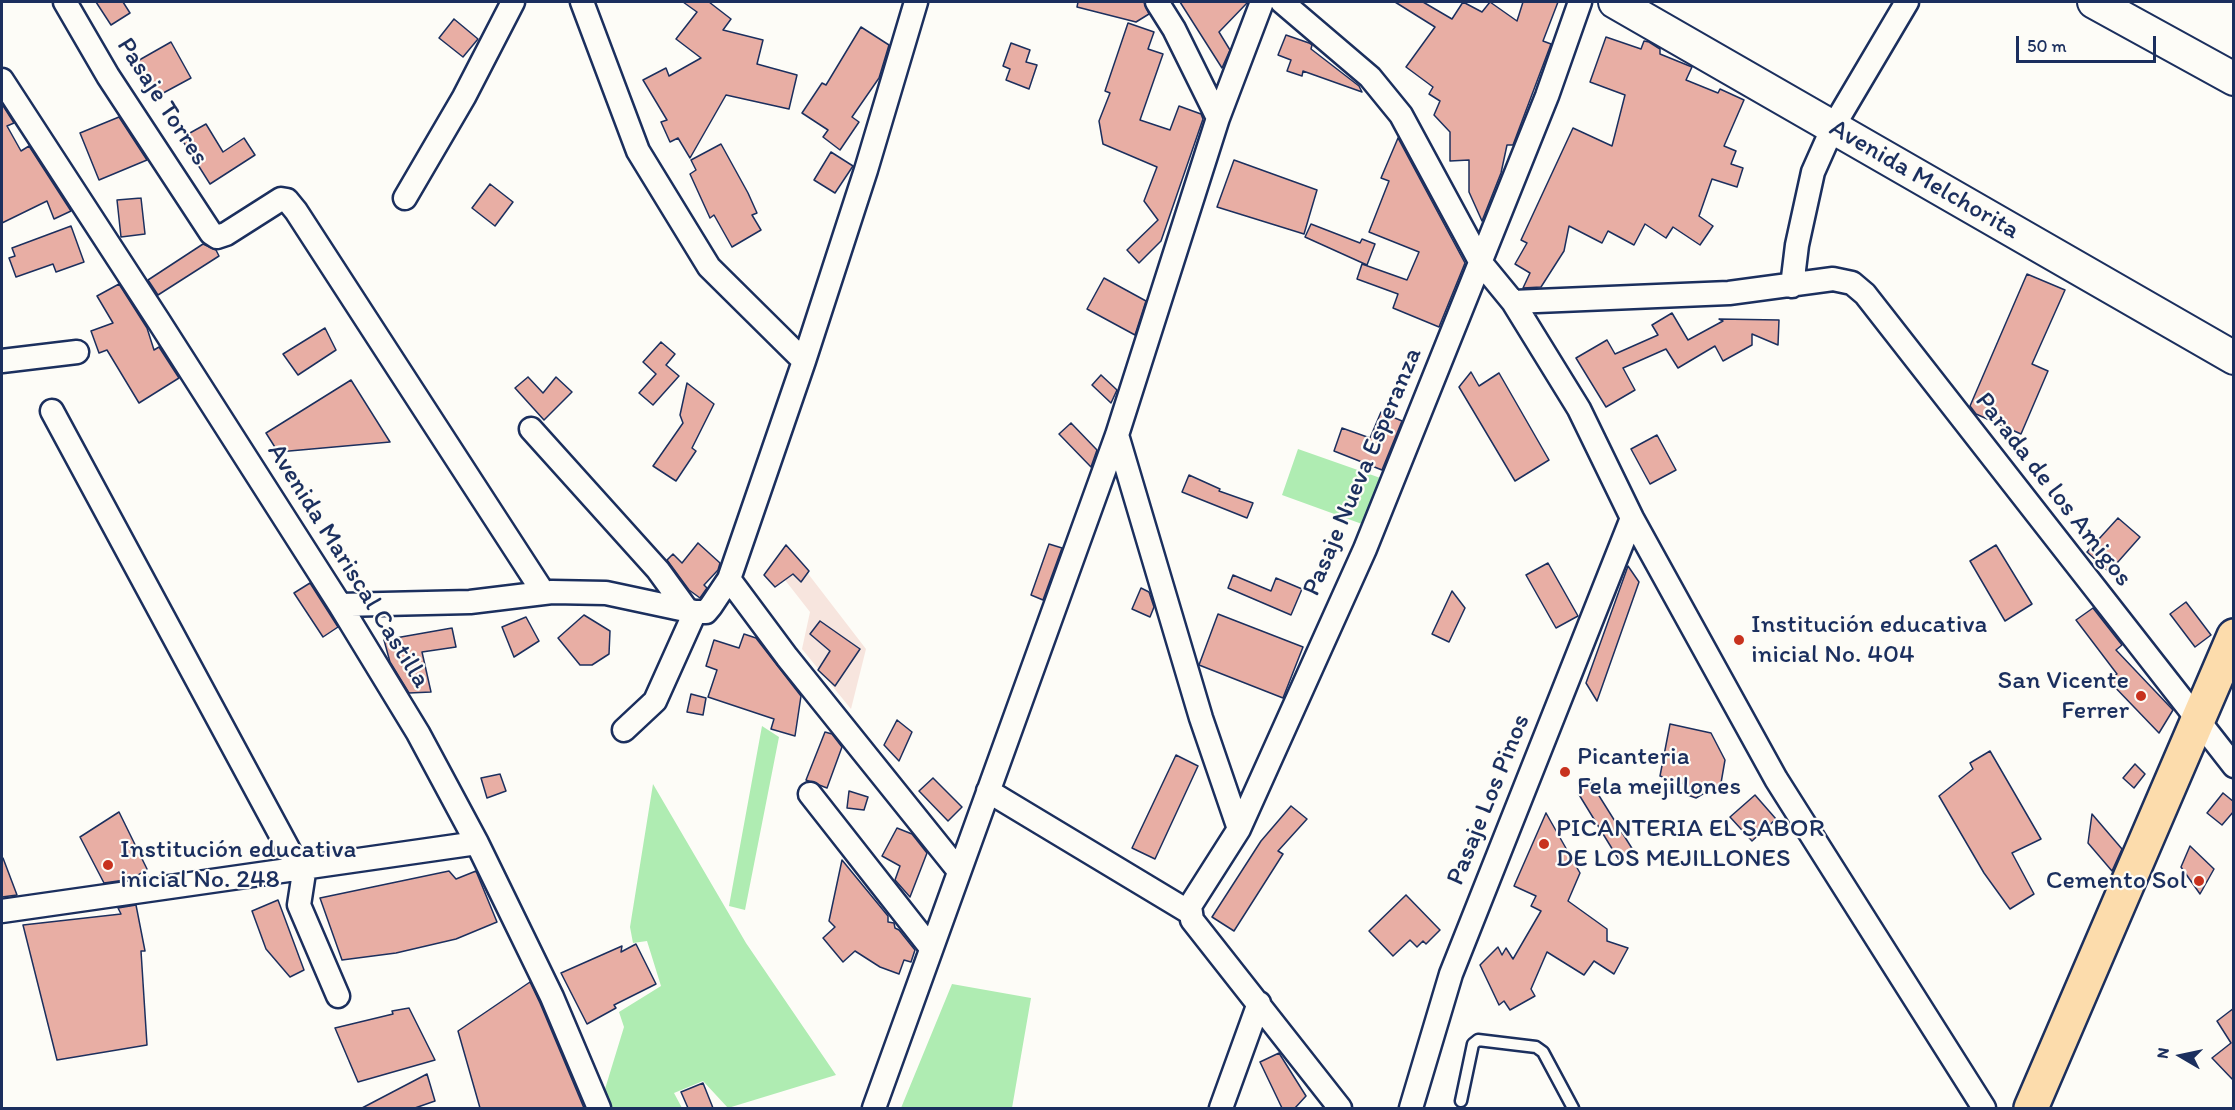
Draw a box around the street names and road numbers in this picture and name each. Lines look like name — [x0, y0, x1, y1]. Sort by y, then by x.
street label: Pasaje Torres — [109, 32, 215, 172]
street label: Avenida Melchorita — [1824, 113, 2024, 247]
street label: Pasaje Nueva Esperanza — [1297, 343, 1429, 601]
street label: Parada de los Amigos — [1968, 387, 2138, 593]
street label: Avenida Mariscal Castilla — [260, 438, 436, 694]
street label: Pasaje Los Pinos — [1441, 710, 1537, 890]

